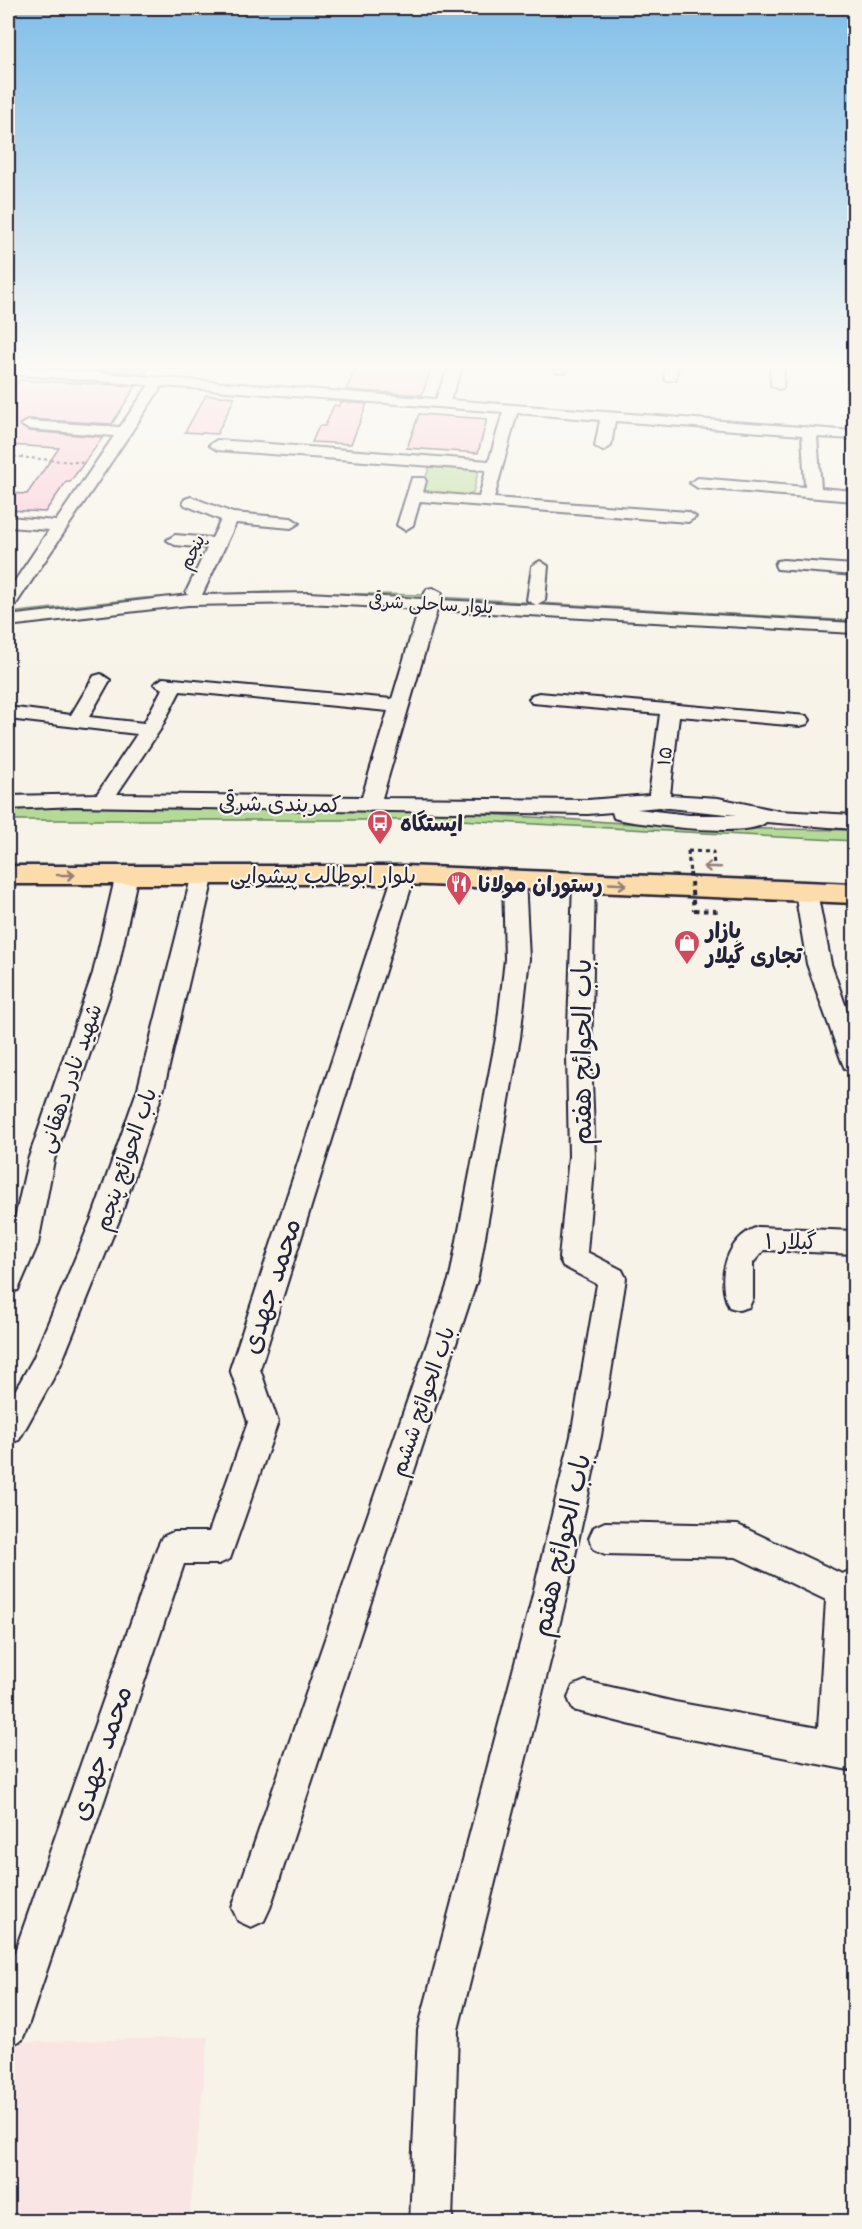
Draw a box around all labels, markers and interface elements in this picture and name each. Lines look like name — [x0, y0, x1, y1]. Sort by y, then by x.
street label: پنجم — [174, 531, 213, 574]
street label: بلوار ساحلی شرقی — [368, 589, 494, 620]
street label: ۱۵ — [653, 745, 679, 767]
street label: کمربندی شرقی — [218, 789, 342, 820]
bus stop icon: ایستگاه — [365, 808, 395, 846]
place label: ایستگاه — [400, 810, 463, 839]
one-way arrow — [703, 861, 723, 872]
street label: بلوار ابوطالب پیشوایی — [230, 863, 416, 891]
one-way arrow — [55, 869, 75, 881]
restaurant icon: رستوران مولانا — [444, 869, 474, 907]
place label: رستوران مولانا — [478, 872, 603, 900]
one-way arrow — [607, 879, 627, 890]
place label: بازار تجاری گیلار — [704, 918, 803, 971]
shop icon: بازار تجاری گیلار — [672, 928, 702, 966]
street label: باب الحوائج هفتم — [566, 959, 602, 1145]
street label: شهید نادر دهقانی — [32, 1000, 109, 1157]
street label: باب الحوائج پنجم — [89, 1085, 165, 1235]
street label: محمد جهدی — [234, 1214, 311, 1359]
street label: گیلار ۱ — [765, 1229, 817, 1257]
street label: باب الحوائج ششم — [385, 1323, 464, 1481]
street label: باب الحوائج هفتم — [524, 1450, 601, 1640]
street label: محمد جهدی — [63, 1681, 142, 1826]

